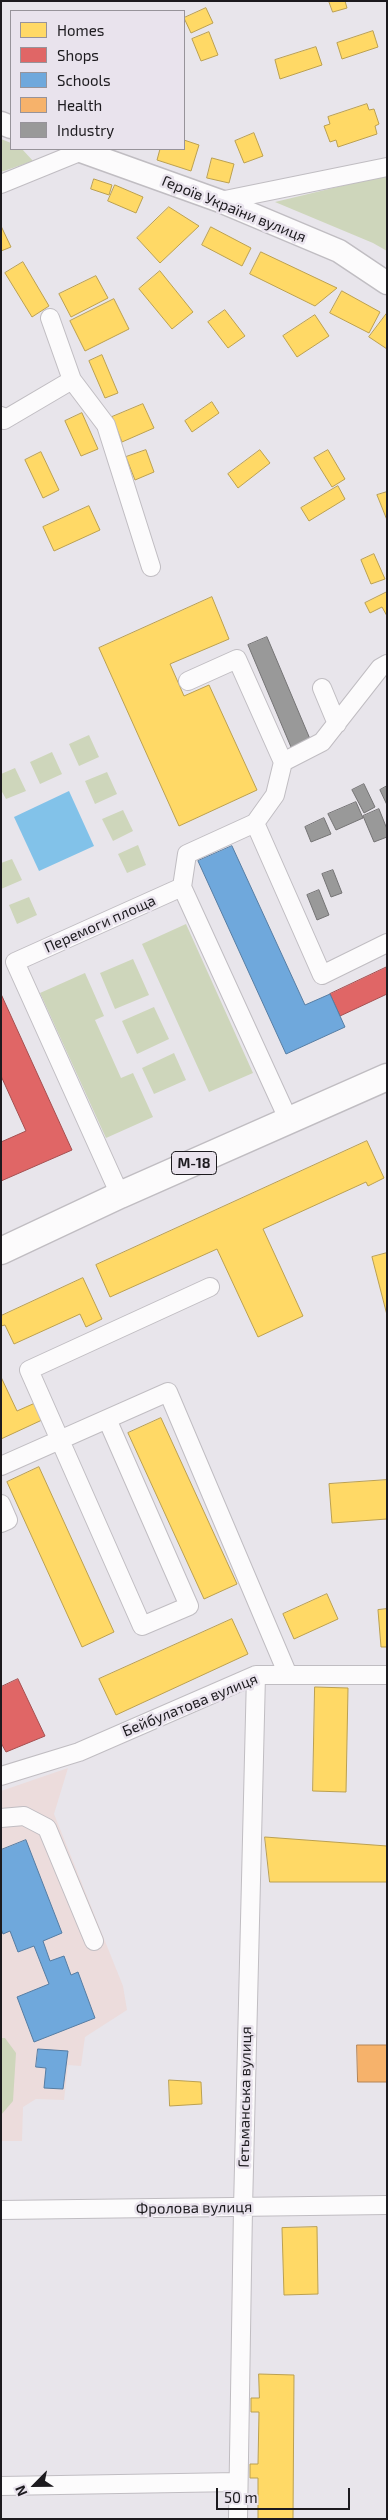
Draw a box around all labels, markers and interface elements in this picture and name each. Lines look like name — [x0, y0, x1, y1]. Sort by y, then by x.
legend — [10, 10, 185, 150]
text: Homes — [57, 21, 104, 39]
text: Shops — [57, 46, 99, 64]
text: Schools — [57, 71, 111, 89]
text: Health — [57, 96, 102, 114]
text: Industry — [57, 121, 114, 139]
street label: Героїв України вулиця — [159, 172, 309, 246]
street label: Перемоги площа — [41, 891, 159, 957]
road number: М-18 — [172, 1152, 216, 1174]
street label: Бейбулатова вулиця — [120, 1670, 260, 1740]
street label: Гетьманська вулиця — [235, 2026, 255, 2168]
street label: Фролова вулиця — [136, 2198, 252, 2218]
north arrow — [10, 2460, 60, 2510]
scale bar — [218, 2478, 352, 2510]
text: N — [11, 2483, 31, 2499]
text: 50 m — [224, 2488, 258, 2506]

